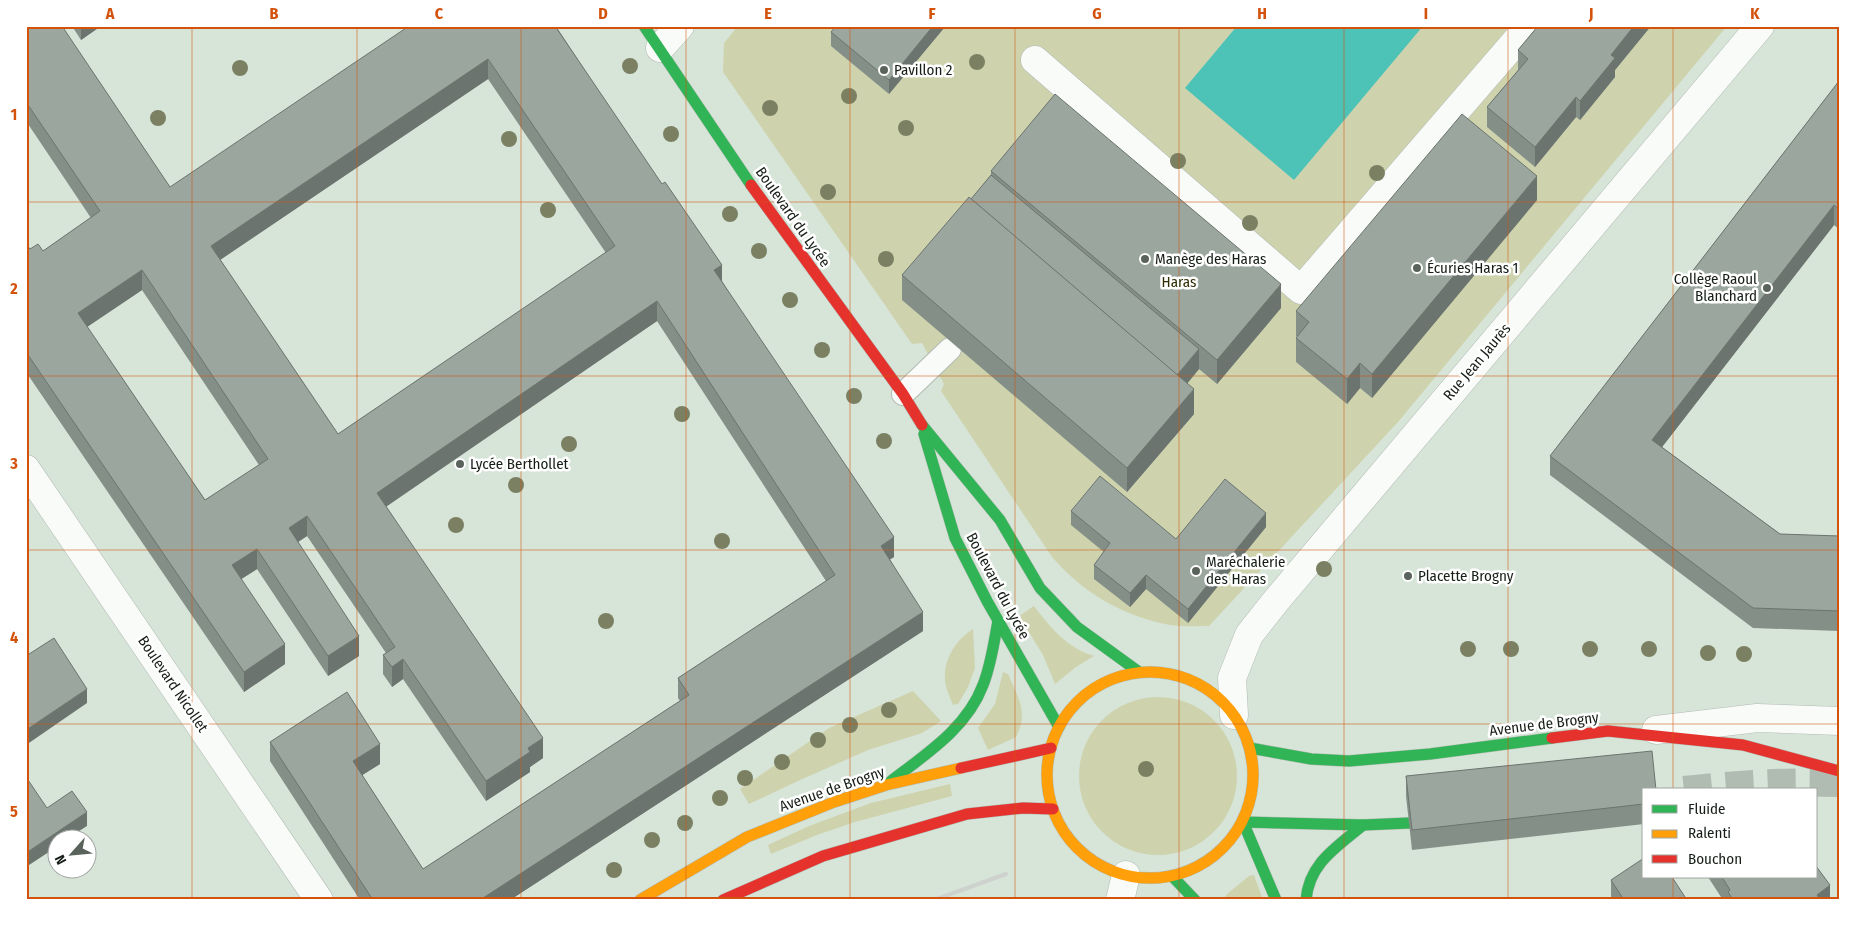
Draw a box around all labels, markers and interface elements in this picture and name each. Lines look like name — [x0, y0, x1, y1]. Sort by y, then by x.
text: A — [105, 4, 115, 23]
text: B — [270, 4, 279, 23]
text: C — [435, 4, 444, 23]
text: D — [598, 4, 608, 23]
text: E — [764, 4, 772, 23]
text: F — [928, 4, 936, 23]
text: G — [1092, 4, 1102, 23]
text: H — [1257, 4, 1267, 23]
text: I — [1424, 4, 1428, 23]
text: J — [1588, 4, 1593, 23]
text: K — [1750, 4, 1760, 23]
place label: Pavillon 2 — [894, 61, 953, 79]
marker: Pavillon 2 — [878, 64, 890, 76]
text: 1 — [11, 105, 17, 124]
street label: Boulevard du Lycée — [752, 163, 834, 271]
place label: Manège des Haras — [1155, 250, 1266, 268]
marker: Manège des Haras — [1139, 253, 1151, 265]
place label: Écuries Haras 1 — [1427, 259, 1518, 277]
marker: Écuries Haras 1 — [1411, 262, 1423, 274]
place label: Collège Raoul Blanchard — [1674, 270, 1757, 305]
park label: Haras — [1162, 273, 1196, 291]
text: 2 — [9, 279, 18, 298]
marker: Collège Raoul Blanchard — [1761, 282, 1773, 294]
street label: Rue Jean Jaurès — [1440, 320, 1514, 404]
text: 3 — [9, 454, 18, 473]
place label: Lycée Berthollet — [470, 455, 569, 473]
marker: Lycée Berthollet — [454, 458, 466, 470]
street label: Boulevard du Lycée — [962, 530, 1034, 642]
place label: Maréchalerie des Haras — [1206, 553, 1286, 588]
marker: Maréchalerie des Haras — [1190, 565, 1202, 577]
place label: Placette Brogny — [1418, 567, 1514, 585]
marker: Placette Brogny — [1402, 570, 1414, 582]
text: 4 — [10, 628, 18, 647]
street label: Boulevard Nicollet — [134, 632, 212, 736]
street label: Avenue de Brogny — [1488, 708, 1600, 740]
street label: Avenue de Brogny — [777, 762, 887, 815]
legend — [1642, 788, 1818, 878]
text: Fluide — [1688, 800, 1725, 818]
text: 5 — [10, 802, 18, 821]
text: Ralenti — [1688, 824, 1731, 842]
north arrow — [48, 828, 98, 878]
text: Bouchon — [1688, 850, 1742, 868]
text: N — [51, 852, 70, 867]

